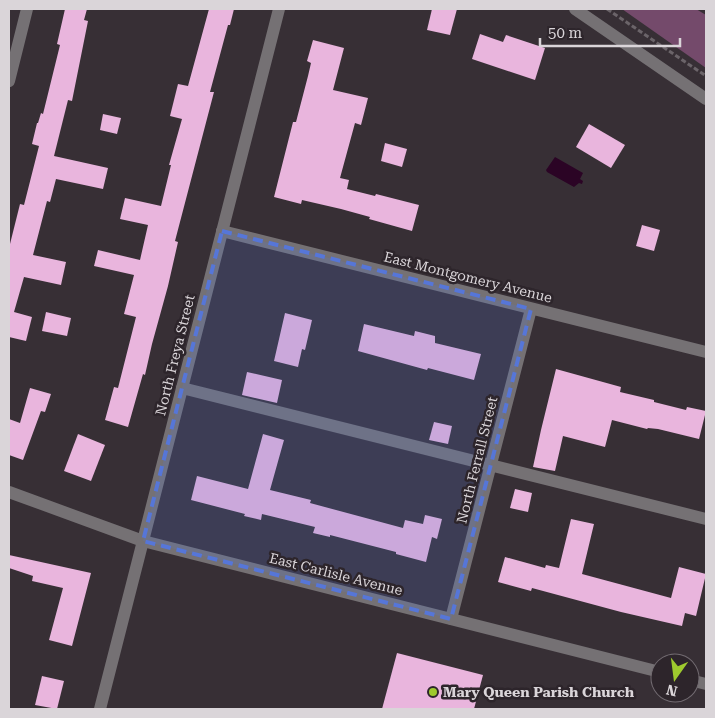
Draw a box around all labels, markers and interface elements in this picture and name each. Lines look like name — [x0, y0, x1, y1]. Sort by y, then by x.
scale bar — [540, 15, 680, 47]
text: 50 m — [548, 24, 583, 42]
street label: East Montgomery Avenue — [382, 248, 554, 306]
street label: North Freya Street — [152, 293, 198, 417]
street label: North Ferrall Street — [453, 395, 501, 525]
street label: East Carlisle Avenue — [268, 550, 405, 598]
north arrow — [650, 653, 700, 703]
text: N — [664, 681, 679, 700]
place label: Mary Queen Parish Church — [443, 684, 635, 700]
marker: Mary Queen Parish Church — [427, 686, 439, 698]

